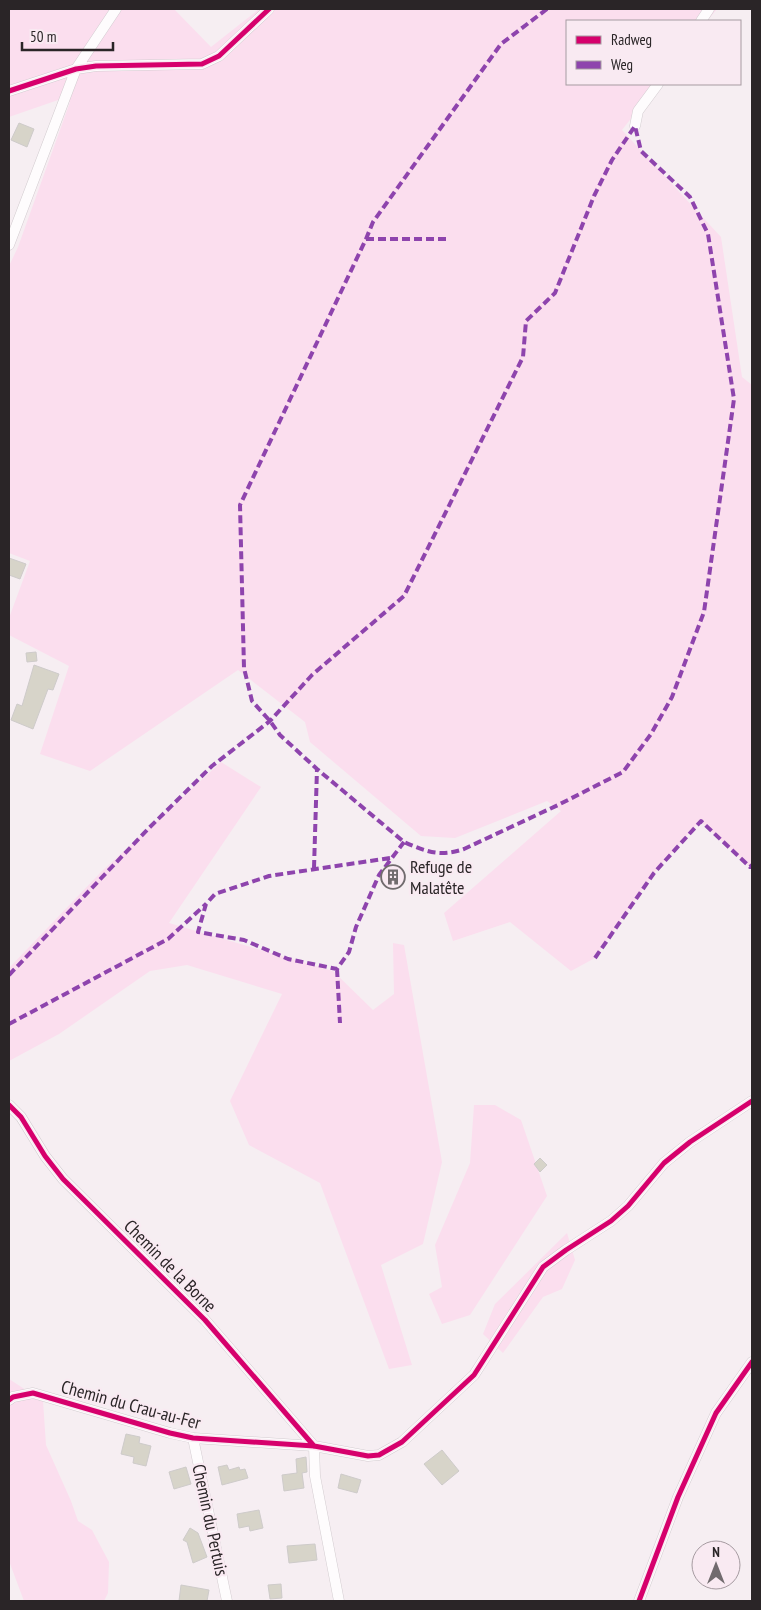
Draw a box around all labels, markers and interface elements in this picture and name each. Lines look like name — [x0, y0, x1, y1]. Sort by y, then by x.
scale bar — [22, 20, 114, 52]
legend — [566, 20, 741, 85]
text: 50 m — [30, 27, 56, 46]
text: Radweg — [611, 30, 652, 49]
text: Weg — [611, 55, 633, 74]
place label: Refuge de Malatête — [410, 855, 472, 899]
building icon: Refuge de Malatête — [380, 864, 406, 890]
street label: Chemin de la Borne — [119, 1214, 222, 1317]
street label: Chemin du Crau-au-Fer — [59, 1375, 204, 1434]
street label: Chemin du Pertuis — [187, 1462, 234, 1578]
north arrow — [691, 1540, 741, 1590]
text: N — [712, 1543, 720, 1561]

